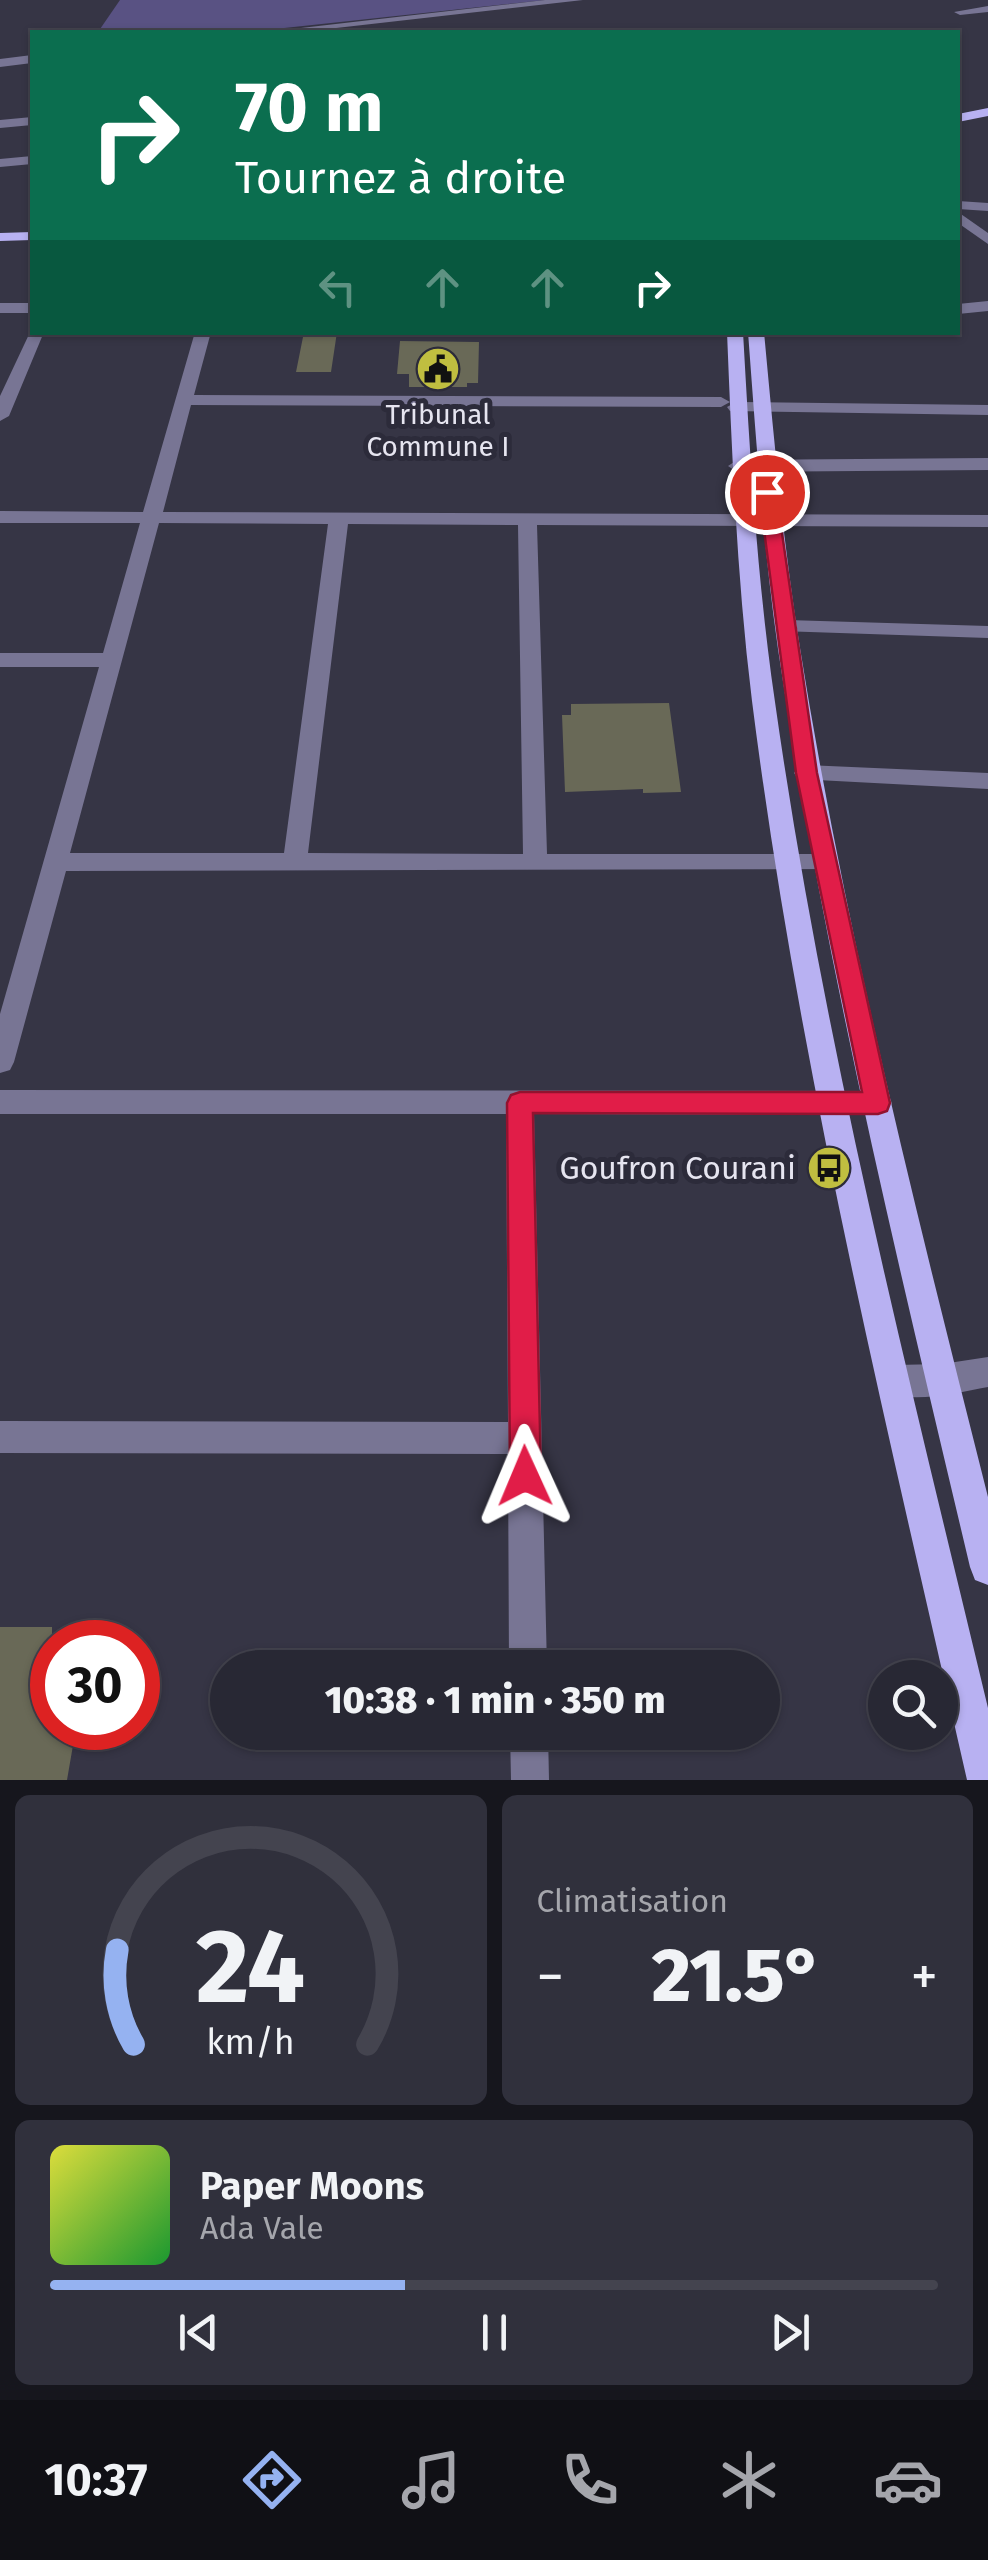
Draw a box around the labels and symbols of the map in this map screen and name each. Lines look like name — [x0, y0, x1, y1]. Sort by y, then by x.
public building icon: Tribunal Commune I — [415, 346, 461, 392]
place label: Tribunal Commune I — [366, 398, 510, 463]
pin — [725, 450, 810, 535]
bus stop icon: Goufron Courani — [806, 1145, 852, 1191]
place label: Goufron Courani — [559, 1149, 796, 1187]
position arrow — [473, 1424, 577, 1528]
speed limit sign: 30 — [30, 1620, 160, 1750]

